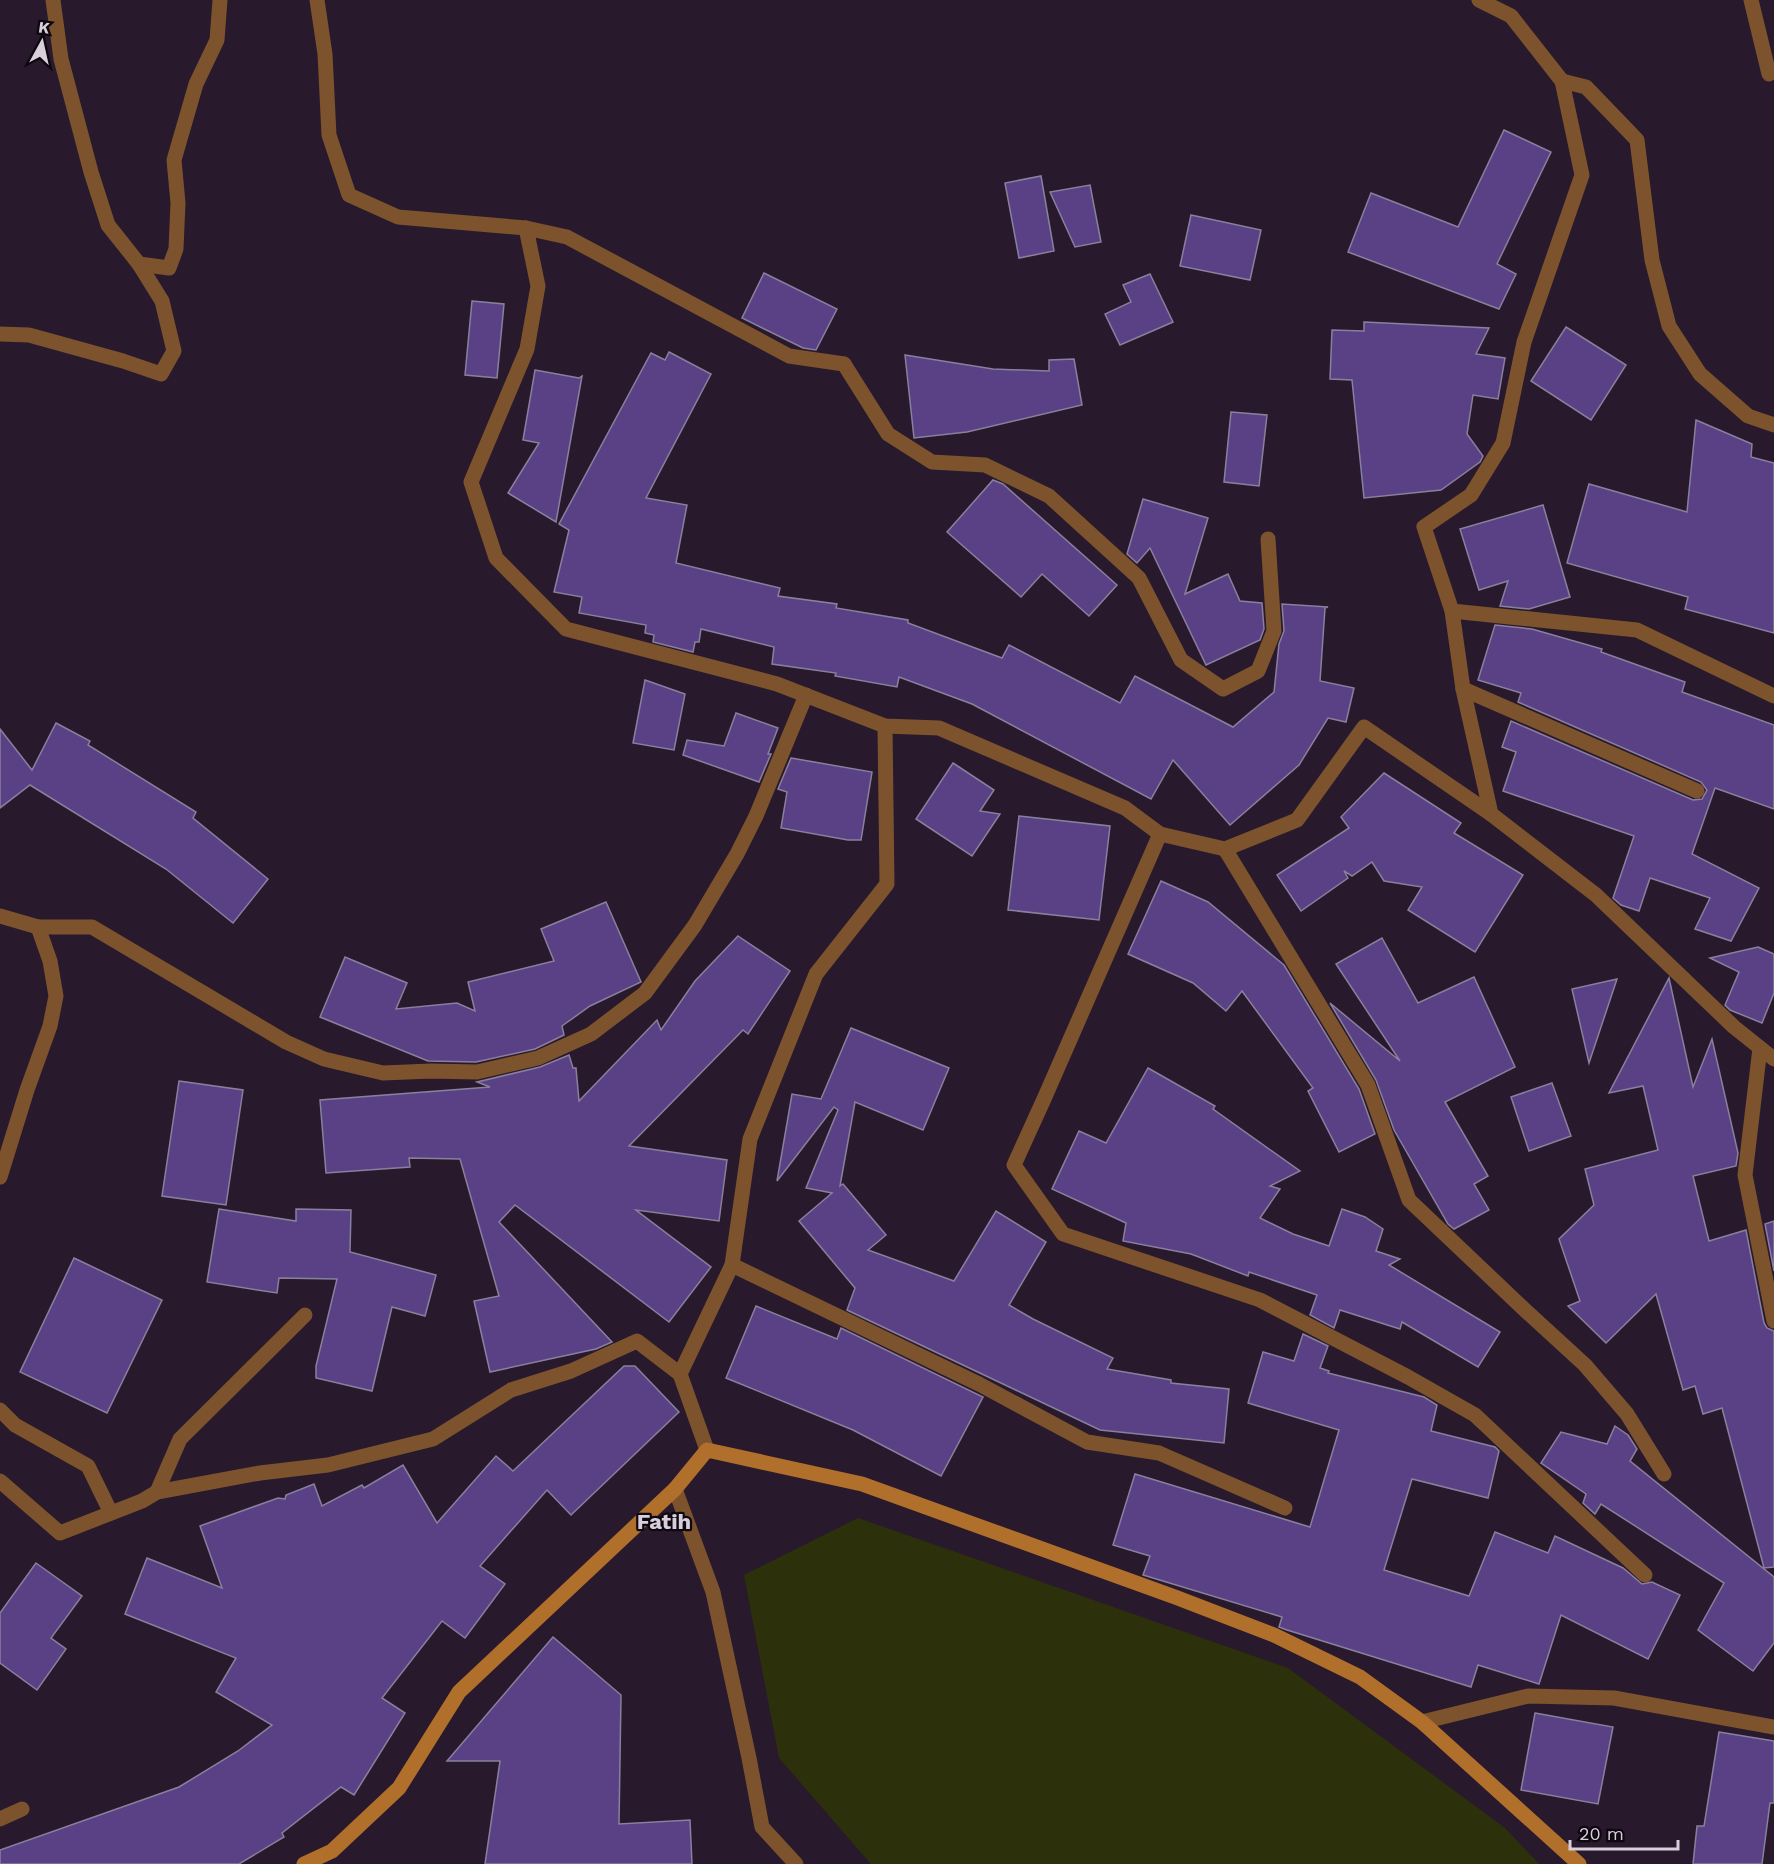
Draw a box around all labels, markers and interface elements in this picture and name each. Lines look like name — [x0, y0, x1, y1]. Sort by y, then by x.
north arrow — [12, 12, 72, 72]
text: K — [37, 17, 51, 38]
district label: Fatih — [637, 1509, 691, 1534]
scale bar — [1570, 1813, 1678, 1851]
text: 20 m — [1579, 1823, 1624, 1844]

